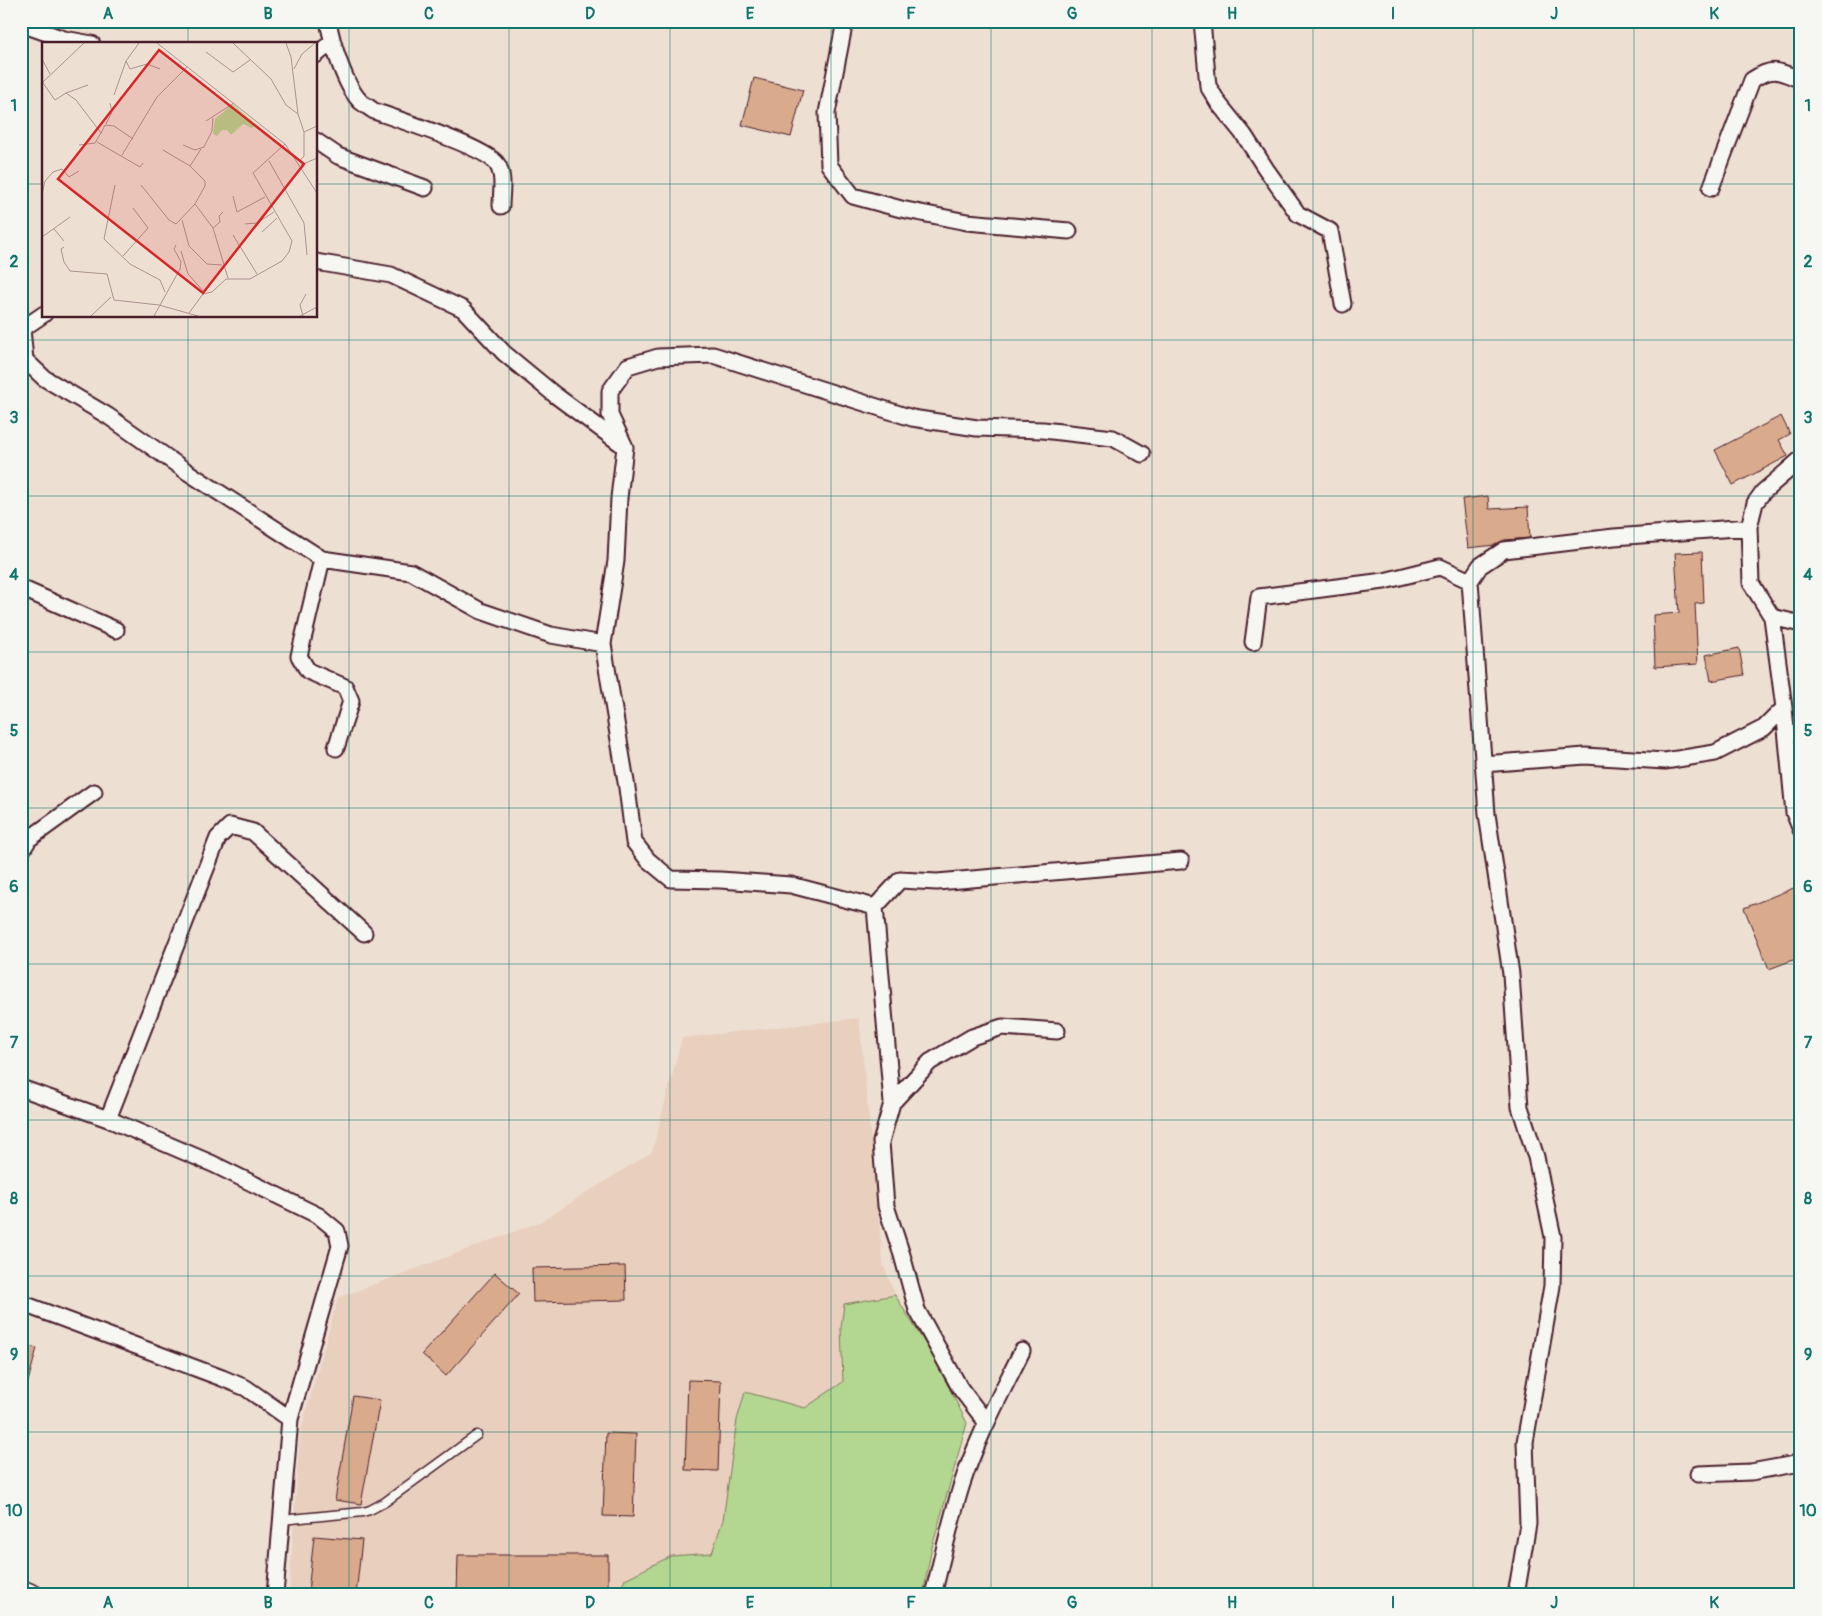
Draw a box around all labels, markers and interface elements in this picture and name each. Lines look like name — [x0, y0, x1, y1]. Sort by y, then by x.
text: A — [103, 4, 114, 24]
text: B — [263, 4, 273, 24]
text: C — [424, 4, 434, 24]
text: D — [585, 4, 595, 24]
text: E — [746, 4, 755, 24]
text: F — [906, 4, 916, 24]
text: G — [1067, 4, 1078, 24]
text: H — [1227, 4, 1237, 24]
text: I — [1391, 4, 1395, 24]
text: J — [1550, 4, 1558, 24]
text: K — [1709, 4, 1719, 24]
inset map — [42, 42, 318, 318]
text: 1 — [11, 96, 17, 116]
text: 1 — [1805, 96, 1811, 116]
text: 2 — [10, 252, 19, 272]
text: 2 — [1804, 252, 1813, 272]
text: 3 — [10, 408, 19, 428]
text: 3 — [1804, 408, 1813, 428]
text: 4 — [9, 565, 19, 585]
text: 4 — [1803, 565, 1813, 585]
text: 5 — [10, 721, 19, 741]
text: 5 — [1804, 721, 1813, 741]
text: 6 — [9, 877, 19, 897]
text: 6 — [1803, 877, 1813, 897]
text: 7 — [10, 1033, 19, 1053]
text: 7 — [1804, 1033, 1813, 1053]
text: 8 — [10, 1189, 18, 1209]
text: 8 — [1804, 1189, 1812, 1209]
text: 9 — [10, 1345, 18, 1365]
text: 9 — [1804, 1345, 1812, 1365]
text: 10 — [5, 1501, 23, 1521]
text: 10 — [1799, 1501, 1817, 1521]
text: A — [103, 1593, 114, 1613]
text: B — [263, 1593, 273, 1613]
text: C — [424, 1593, 434, 1613]
text: D — [585, 1593, 595, 1613]
text: E — [746, 1593, 755, 1613]
text: F — [906, 1593, 916, 1613]
text: G — [1067, 1593, 1078, 1613]
text: H — [1227, 1593, 1237, 1613]
text: I — [1391, 1593, 1395, 1613]
text: J — [1550, 1593, 1558, 1613]
text: K — [1709, 1593, 1719, 1613]

